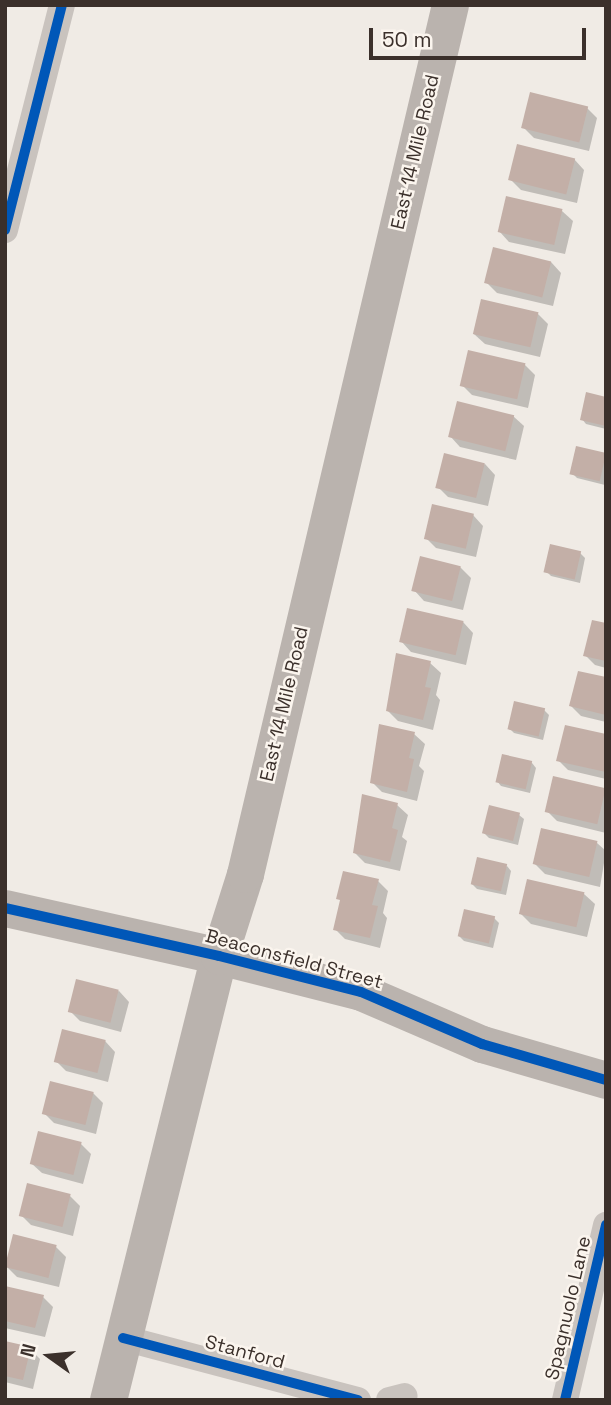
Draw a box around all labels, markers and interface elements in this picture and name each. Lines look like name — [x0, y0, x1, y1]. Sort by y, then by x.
scale bar — [373, 14, 590, 58]
text: 50 m — [382, 26, 432, 53]
street label: East 14 Mile Road — [386, 72, 444, 232]
street label: East 14 Mile Road — [255, 624, 313, 784]
street label: Beaconsfield Street — [203, 924, 385, 994]
street label: Spagnuolo Lane — [540, 1234, 596, 1382]
north arrow — [14, 1321, 84, 1391]
street label: Stanford — [203, 1330, 287, 1374]
text: N — [15, 1341, 42, 1360]

